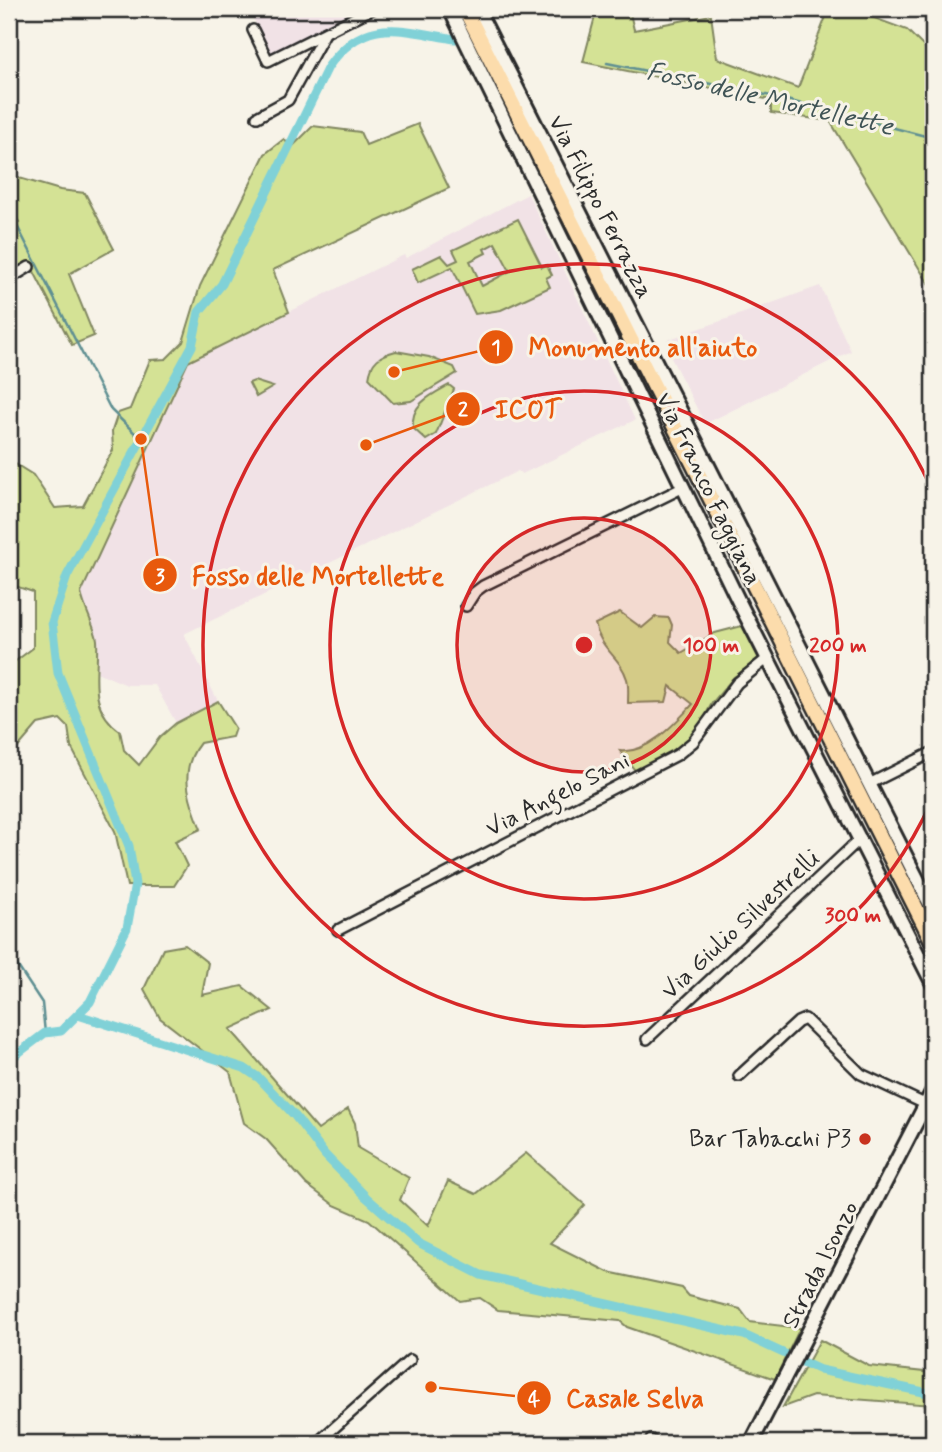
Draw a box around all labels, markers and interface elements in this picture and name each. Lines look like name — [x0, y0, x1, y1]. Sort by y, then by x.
water label: Fosso delle Mortellette — [643, 55, 898, 145]
street label: Via Filippo Ferrazza — [540, 110, 660, 304]
callout: Monumento all'aiuto — [479, 324, 771, 371]
text: Monumento all'aiuto — [529, 332, 757, 366]
text: 1 — [491, 334, 501, 362]
callout: ICOT — [446, 385, 575, 432]
street label: Via Franco Faggiana — [646, 387, 768, 591]
text: ICOT — [495, 394, 562, 428]
text: 2 — [458, 396, 469, 424]
callout: Fosso delle Mortellette — [143, 552, 458, 599]
text: Fosso delle Mortellette — [192, 561, 444, 595]
text: 3 — [155, 563, 165, 591]
text: 100 m — [683, 632, 739, 660]
text: 200 m — [809, 632, 867, 660]
centre of rings — [572, 633, 596, 657]
street label: Via Angelo Sani — [481, 745, 637, 847]
street label: Via Giulio Silvestrelli — [655, 843, 827, 1007]
text: 300 m — [825, 902, 882, 930]
place label: Bar Tabacchi P3 — [689, 1124, 851, 1155]
marker: Bar Tabacchi P3 — [857, 1131, 873, 1147]
street label: Strada Isonzo — [776, 1196, 866, 1334]
callout: Casale Selva — [517, 1375, 718, 1422]
text: Casale Selva — [566, 1383, 704, 1417]
text: 4 — [528, 1386, 541, 1414]

